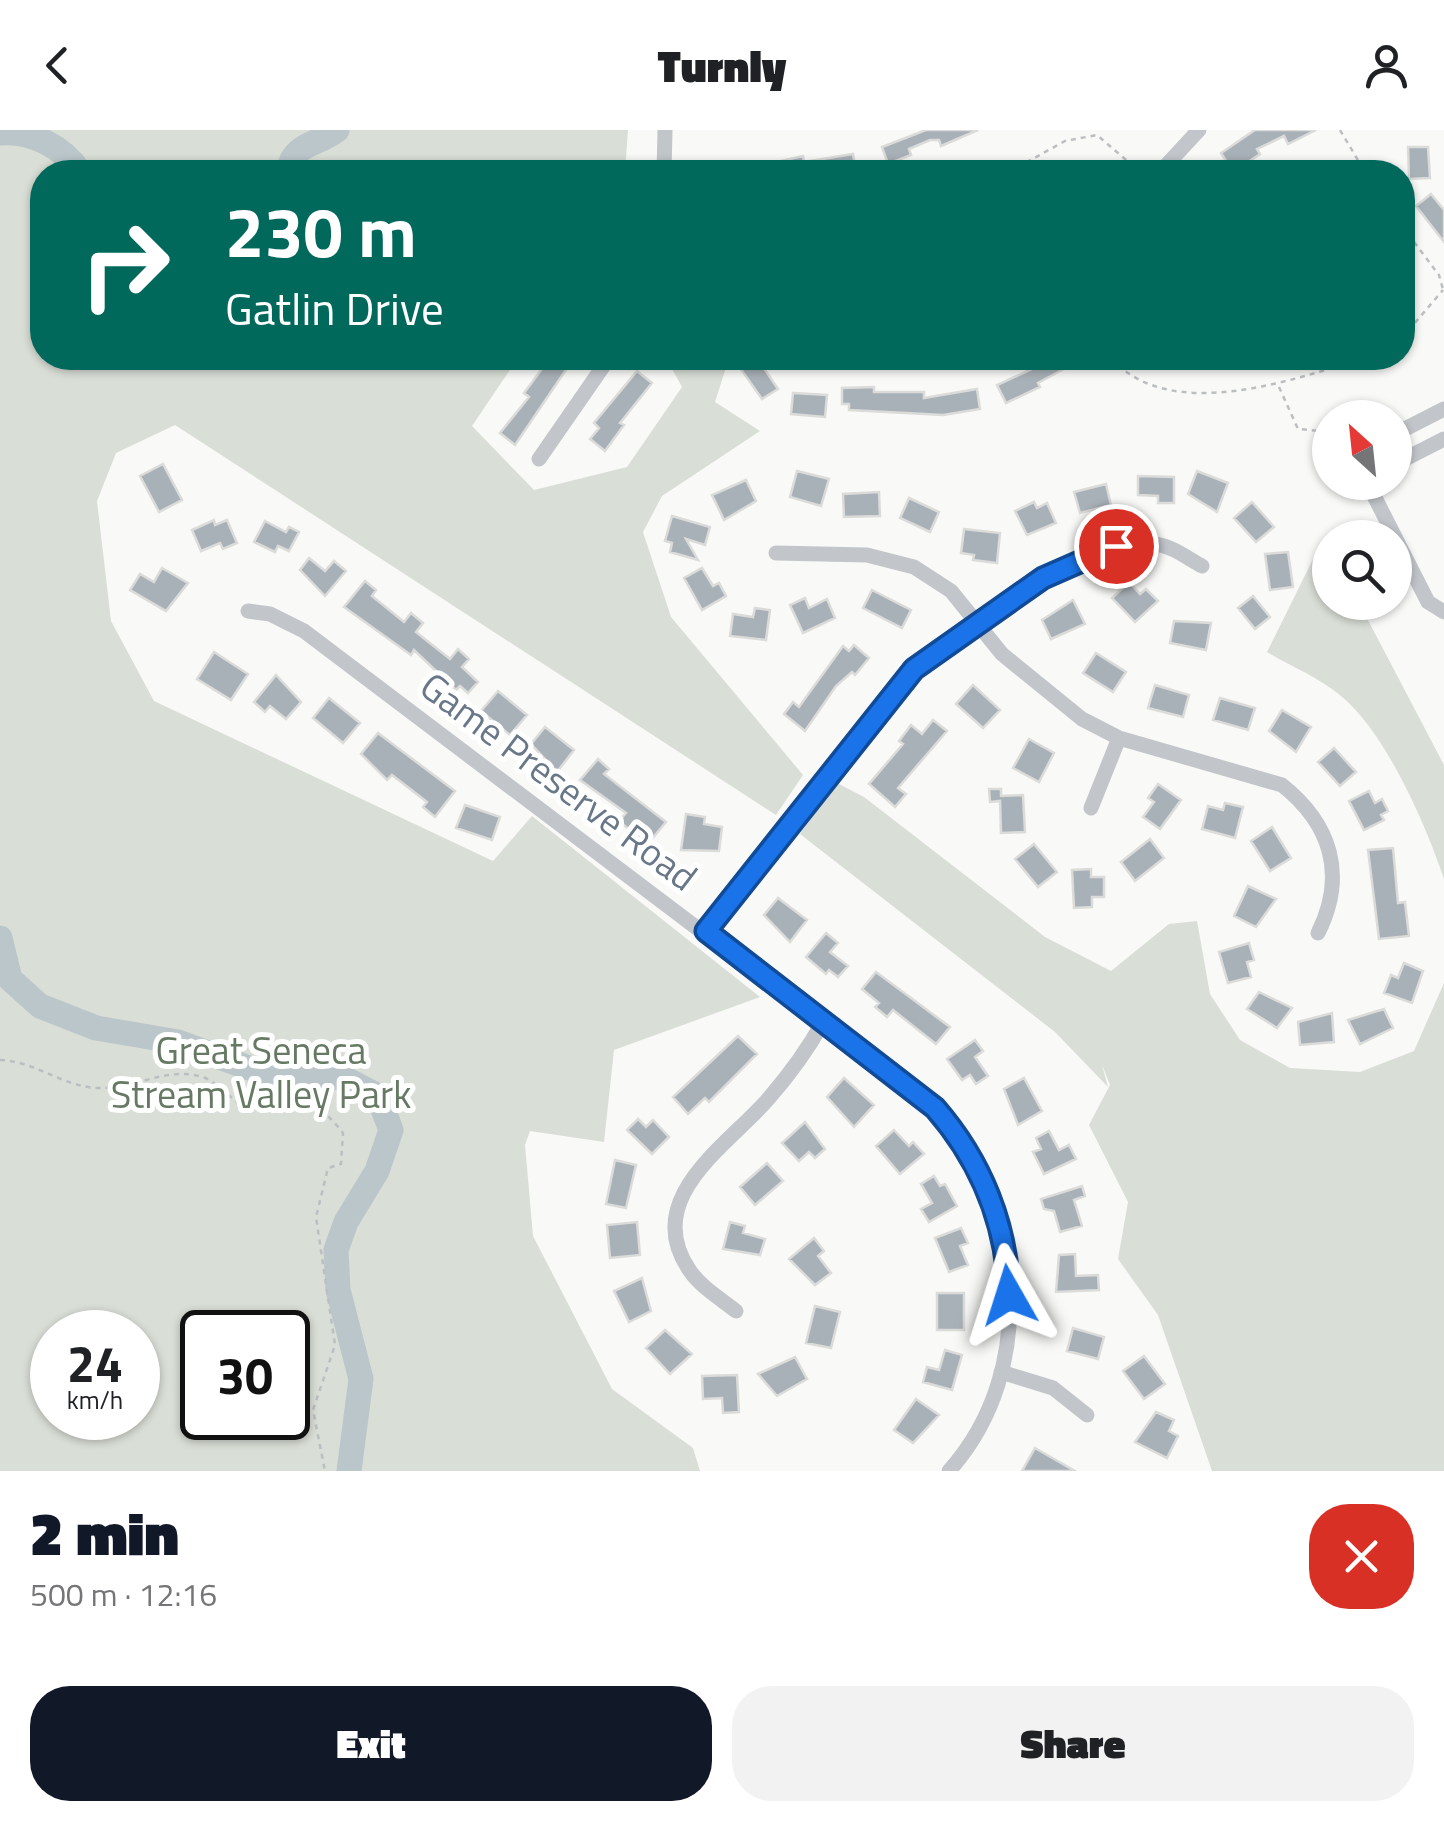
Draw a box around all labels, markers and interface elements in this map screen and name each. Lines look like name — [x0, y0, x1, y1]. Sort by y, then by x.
text: Turnly — [658, 31, 786, 99]
icon: back — [30, 38, 85, 93]
icon: person — [1359, 38, 1414, 93]
text: 230 m — [225, 178, 417, 284]
icon: right — [60, 200, 190, 330]
text: Gatlin Drive — [225, 274, 444, 342]
north arrow — [1312, 400, 1412, 500]
map controls — [1312, 400, 1412, 620]
pin — [1074, 504, 1159, 589]
icon: arrive — [1089, 519, 1144, 574]
button: search — [1312, 520, 1412, 620]
street label: Game Preserve Road — [408, 657, 710, 905]
park label: Great Seneca Stream Valley Park — [111, 1021, 411, 1123]
position arrow — [957, 1243, 1061, 1347]
speed limit sign: 30 — [180, 1310, 310, 1440]
text: 24 — [67, 1325, 123, 1401]
text: km/h — [67, 1381, 123, 1419]
text: 2 min — [30, 1487, 179, 1578]
button: close — [1309, 1504, 1414, 1609]
text: 500 m · 12:16 — [30, 1570, 217, 1618]
button: Exit — [30, 1686, 712, 1801]
button: Share — [732, 1686, 1414, 1801]

